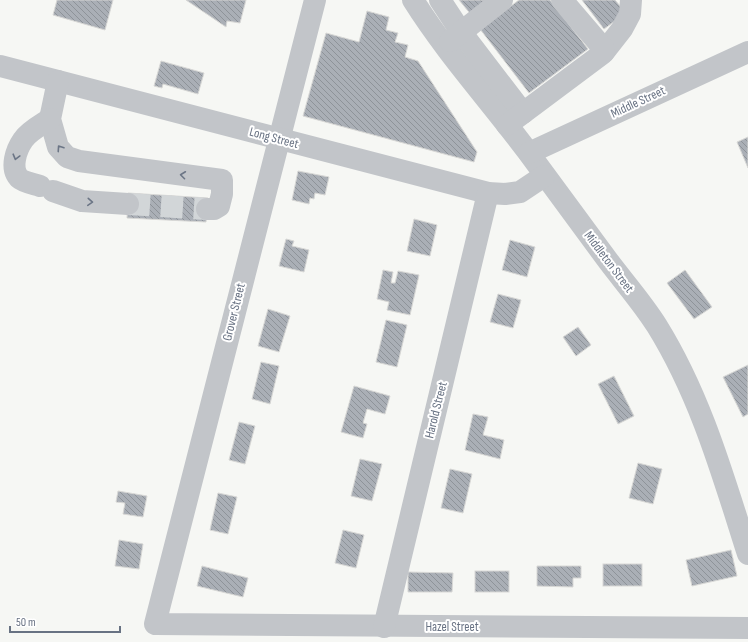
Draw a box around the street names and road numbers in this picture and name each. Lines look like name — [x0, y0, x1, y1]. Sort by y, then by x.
street label: Middle Street — [608, 82, 668, 122]
street label: Long Street — [248, 124, 300, 152]
street label: Middleton Street — [581, 228, 637, 296]
street label: Grover Street — [219, 282, 249, 342]
street label: Harold Street — [421, 380, 451, 440]
street label: Hazel Street — [425, 619, 479, 635]

